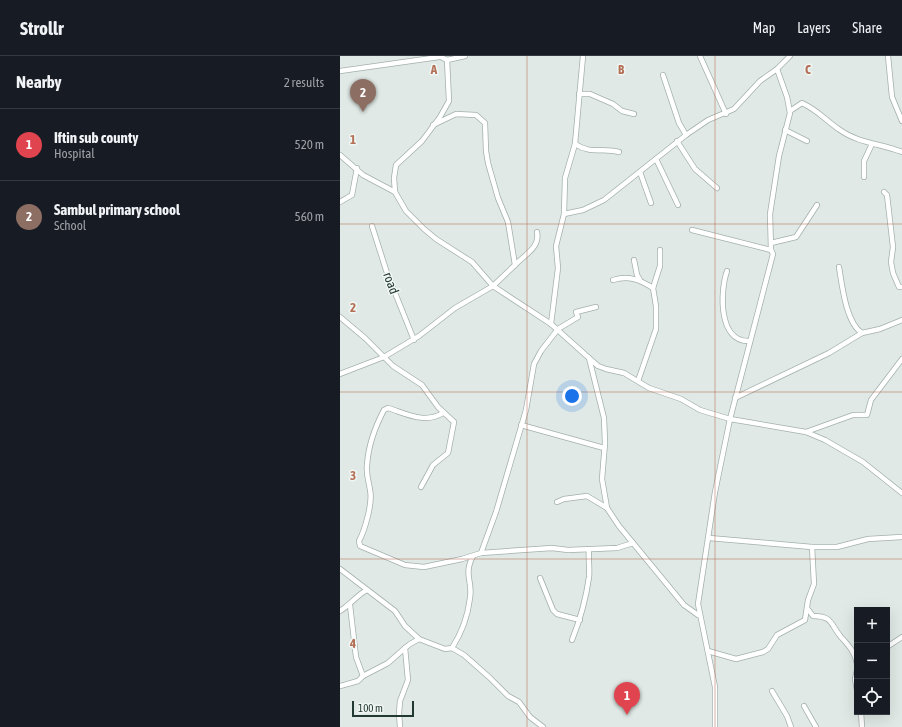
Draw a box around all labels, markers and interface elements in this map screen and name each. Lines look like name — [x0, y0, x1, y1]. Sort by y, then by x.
text: Strollr — [20, 17, 64, 39]
text: Map — [753, 20, 775, 36]
text: Layers — [797, 20, 830, 36]
text: Share — [852, 20, 882, 36]
text: A — [430, 62, 438, 77]
text: B — [618, 62, 625, 77]
text: C — [805, 62, 811, 77]
text: Nearby — [16, 72, 62, 92]
text: 2 results — [284, 75, 324, 90]
pin: 2 — [350, 79, 376, 112]
text: Iftin sub county — [54, 129, 138, 146]
text: 1 — [350, 132, 356, 147]
text: 1 — [26, 137, 32, 152]
text: 520 m — [295, 137, 324, 152]
text: Hospital — [54, 146, 95, 161]
text: Sambul primary school — [54, 201, 180, 218]
text: 2 — [26, 209, 32, 224]
text: 560 m — [295, 209, 324, 224]
text: School — [54, 218, 86, 233]
street label: road — [380, 270, 402, 296]
text: 2 — [350, 300, 356, 315]
your location — [562, 386, 582, 406]
text: 3 — [350, 468, 356, 483]
map controls — [854, 607, 890, 715]
button: + — [854, 607, 890, 643]
text: 4 — [349, 636, 356, 651]
button: − — [854, 643, 890, 679]
button: locate — [854, 679, 890, 715]
pin: 1 — [614, 682, 640, 715]
scale bar — [352, 699, 414, 718]
text: 100 m — [358, 702, 383, 714]

